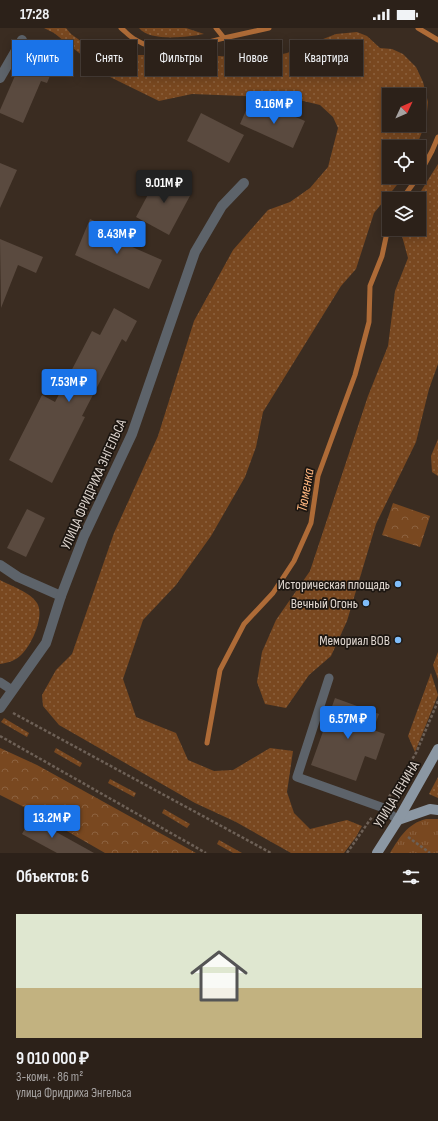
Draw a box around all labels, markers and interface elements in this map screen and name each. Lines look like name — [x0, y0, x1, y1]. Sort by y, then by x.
text: 17:28 — [20, 5, 49, 24]
chip: Купить — [12, 40, 73, 76]
chip: Снять — [81, 40, 137, 76]
chip: Фильтры — [145, 40, 217, 76]
chip: Новое — [225, 40, 282, 76]
chip: Квартира — [290, 40, 363, 76]
north arrow — [382, 88, 426, 132]
map controls — [382, 88, 426, 236]
pin: 9.16M ₽ — [237, 91, 311, 125]
text: 9.16M ₽ — [255, 96, 293, 112]
button: locate — [382, 140, 426, 184]
pin: 9.01M ₽ — [127, 170, 201, 204]
text: 9.01M ₽ — [145, 175, 183, 191]
button: layers — [382, 192, 426, 236]
pin: 8.43M ₽ — [80, 221, 154, 255]
text: 8.43M ₽ — [98, 226, 136, 242]
pin: 7.53M ₽ — [32, 369, 106, 403]
text: 7.53M ₽ — [51, 374, 87, 390]
street label: УЛИЦА ФРИДРИХА ЭНГЕЛЬСА — [57, 416, 130, 552]
water label: Тюменка — [292, 467, 319, 513]
place label: Историческая площадь — [278, 576, 390, 593]
marker: Историческая площадь — [393, 579, 403, 589]
place label: Вечный Огонь — [291, 595, 358, 612]
marker: Вечный Огонь — [361, 598, 371, 608]
place label: Мемориал ВОВ — [319, 632, 390, 649]
marker: Мемориал ВОВ — [393, 635, 403, 645]
pin: 6.57M ₽ — [311, 706, 385, 740]
text: 6.57M ₽ — [329, 711, 367, 727]
street label: УЛИЦА ЛЕНИНА — [370, 757, 423, 831]
pin: 13.2M ₽ — [15, 805, 89, 839]
text: 13.2M ₽ — [33, 810, 71, 826]
icon: filters — [400, 866, 422, 888]
text: Объектов: 6 — [16, 867, 89, 887]
icon: home — [183, 940, 255, 1012]
text: 9 010 000 ₽ — [16, 1049, 89, 1069]
text: 3-комн. · 86 m² — [16, 1069, 83, 1085]
text: улица Фридриха Энгельса — [16, 1085, 131, 1101]

